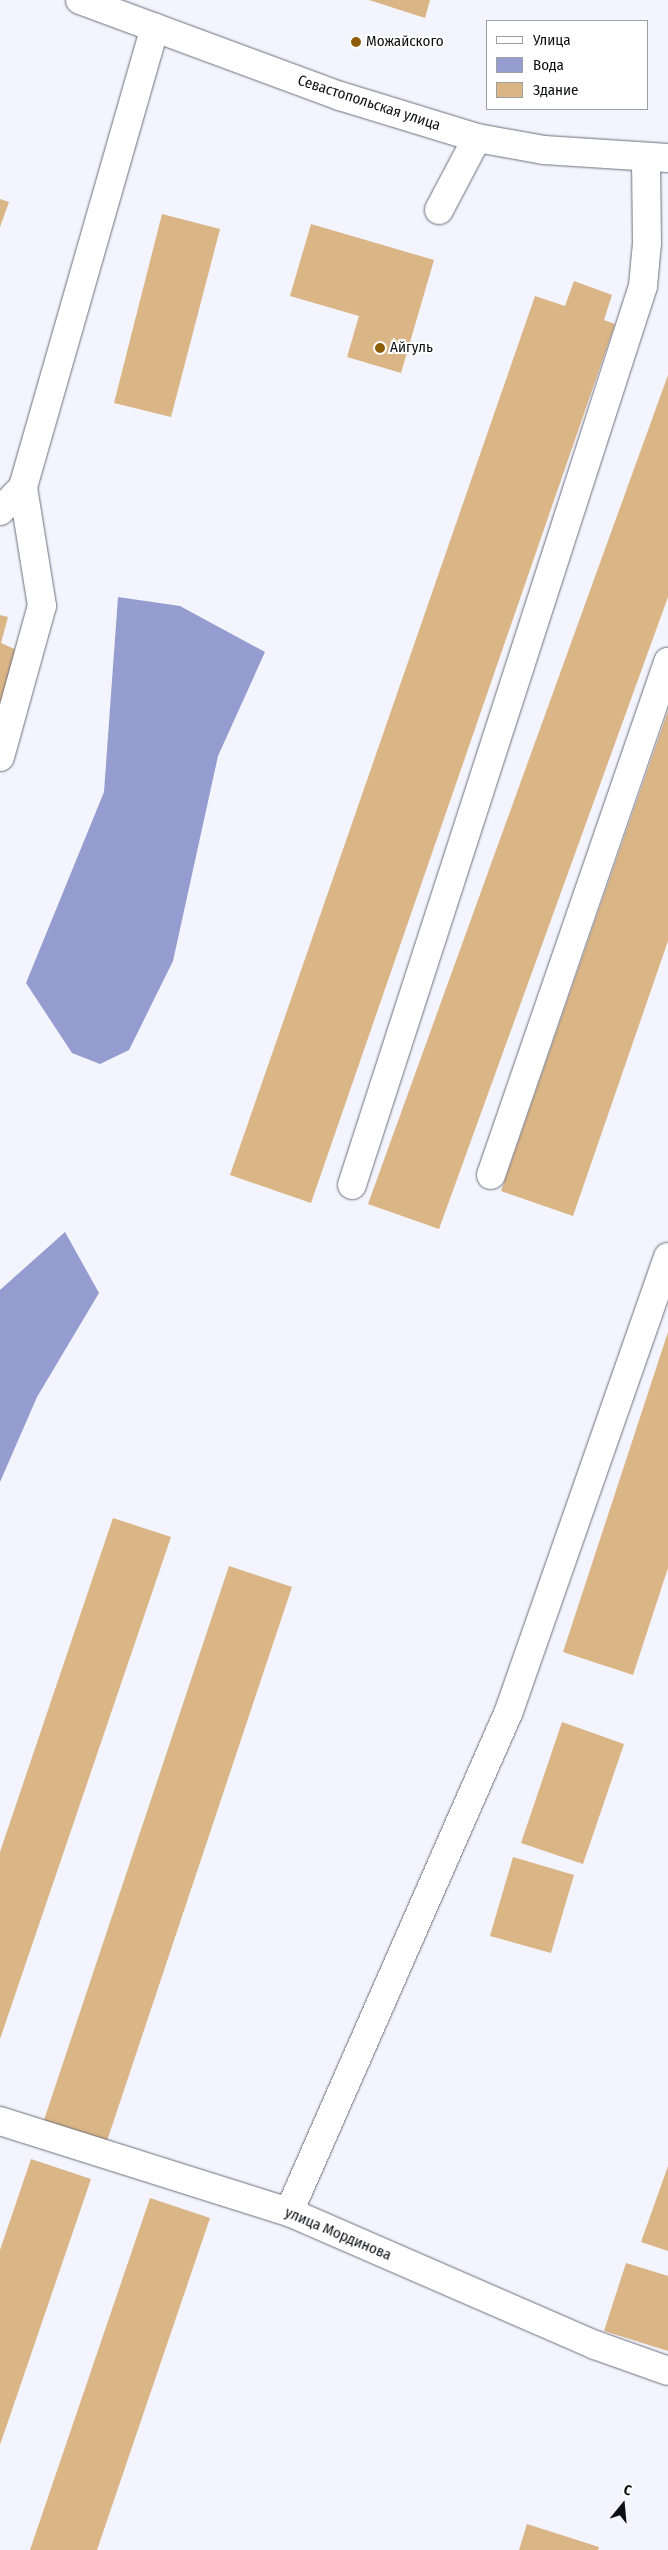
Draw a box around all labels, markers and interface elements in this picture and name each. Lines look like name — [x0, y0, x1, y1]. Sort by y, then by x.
legend — [486, 20, 648, 110]
text: Улица — [533, 31, 571, 49]
place label: Можайского — [366, 33, 444, 51]
marker: Можайского — [350, 36, 362, 48]
text: Вода — [533, 56, 564, 74]
street label: Севастопольская улица — [295, 71, 443, 135]
text: Здание — [533, 81, 579, 99]
place label: Айгуль — [390, 339, 433, 357]
marker: Айгуль — [374, 342, 386, 354]
street label: улица Мординова — [282, 2203, 394, 2265]
north arrow — [598, 2480, 648, 2530]
text: С — [622, 2481, 634, 2499]

